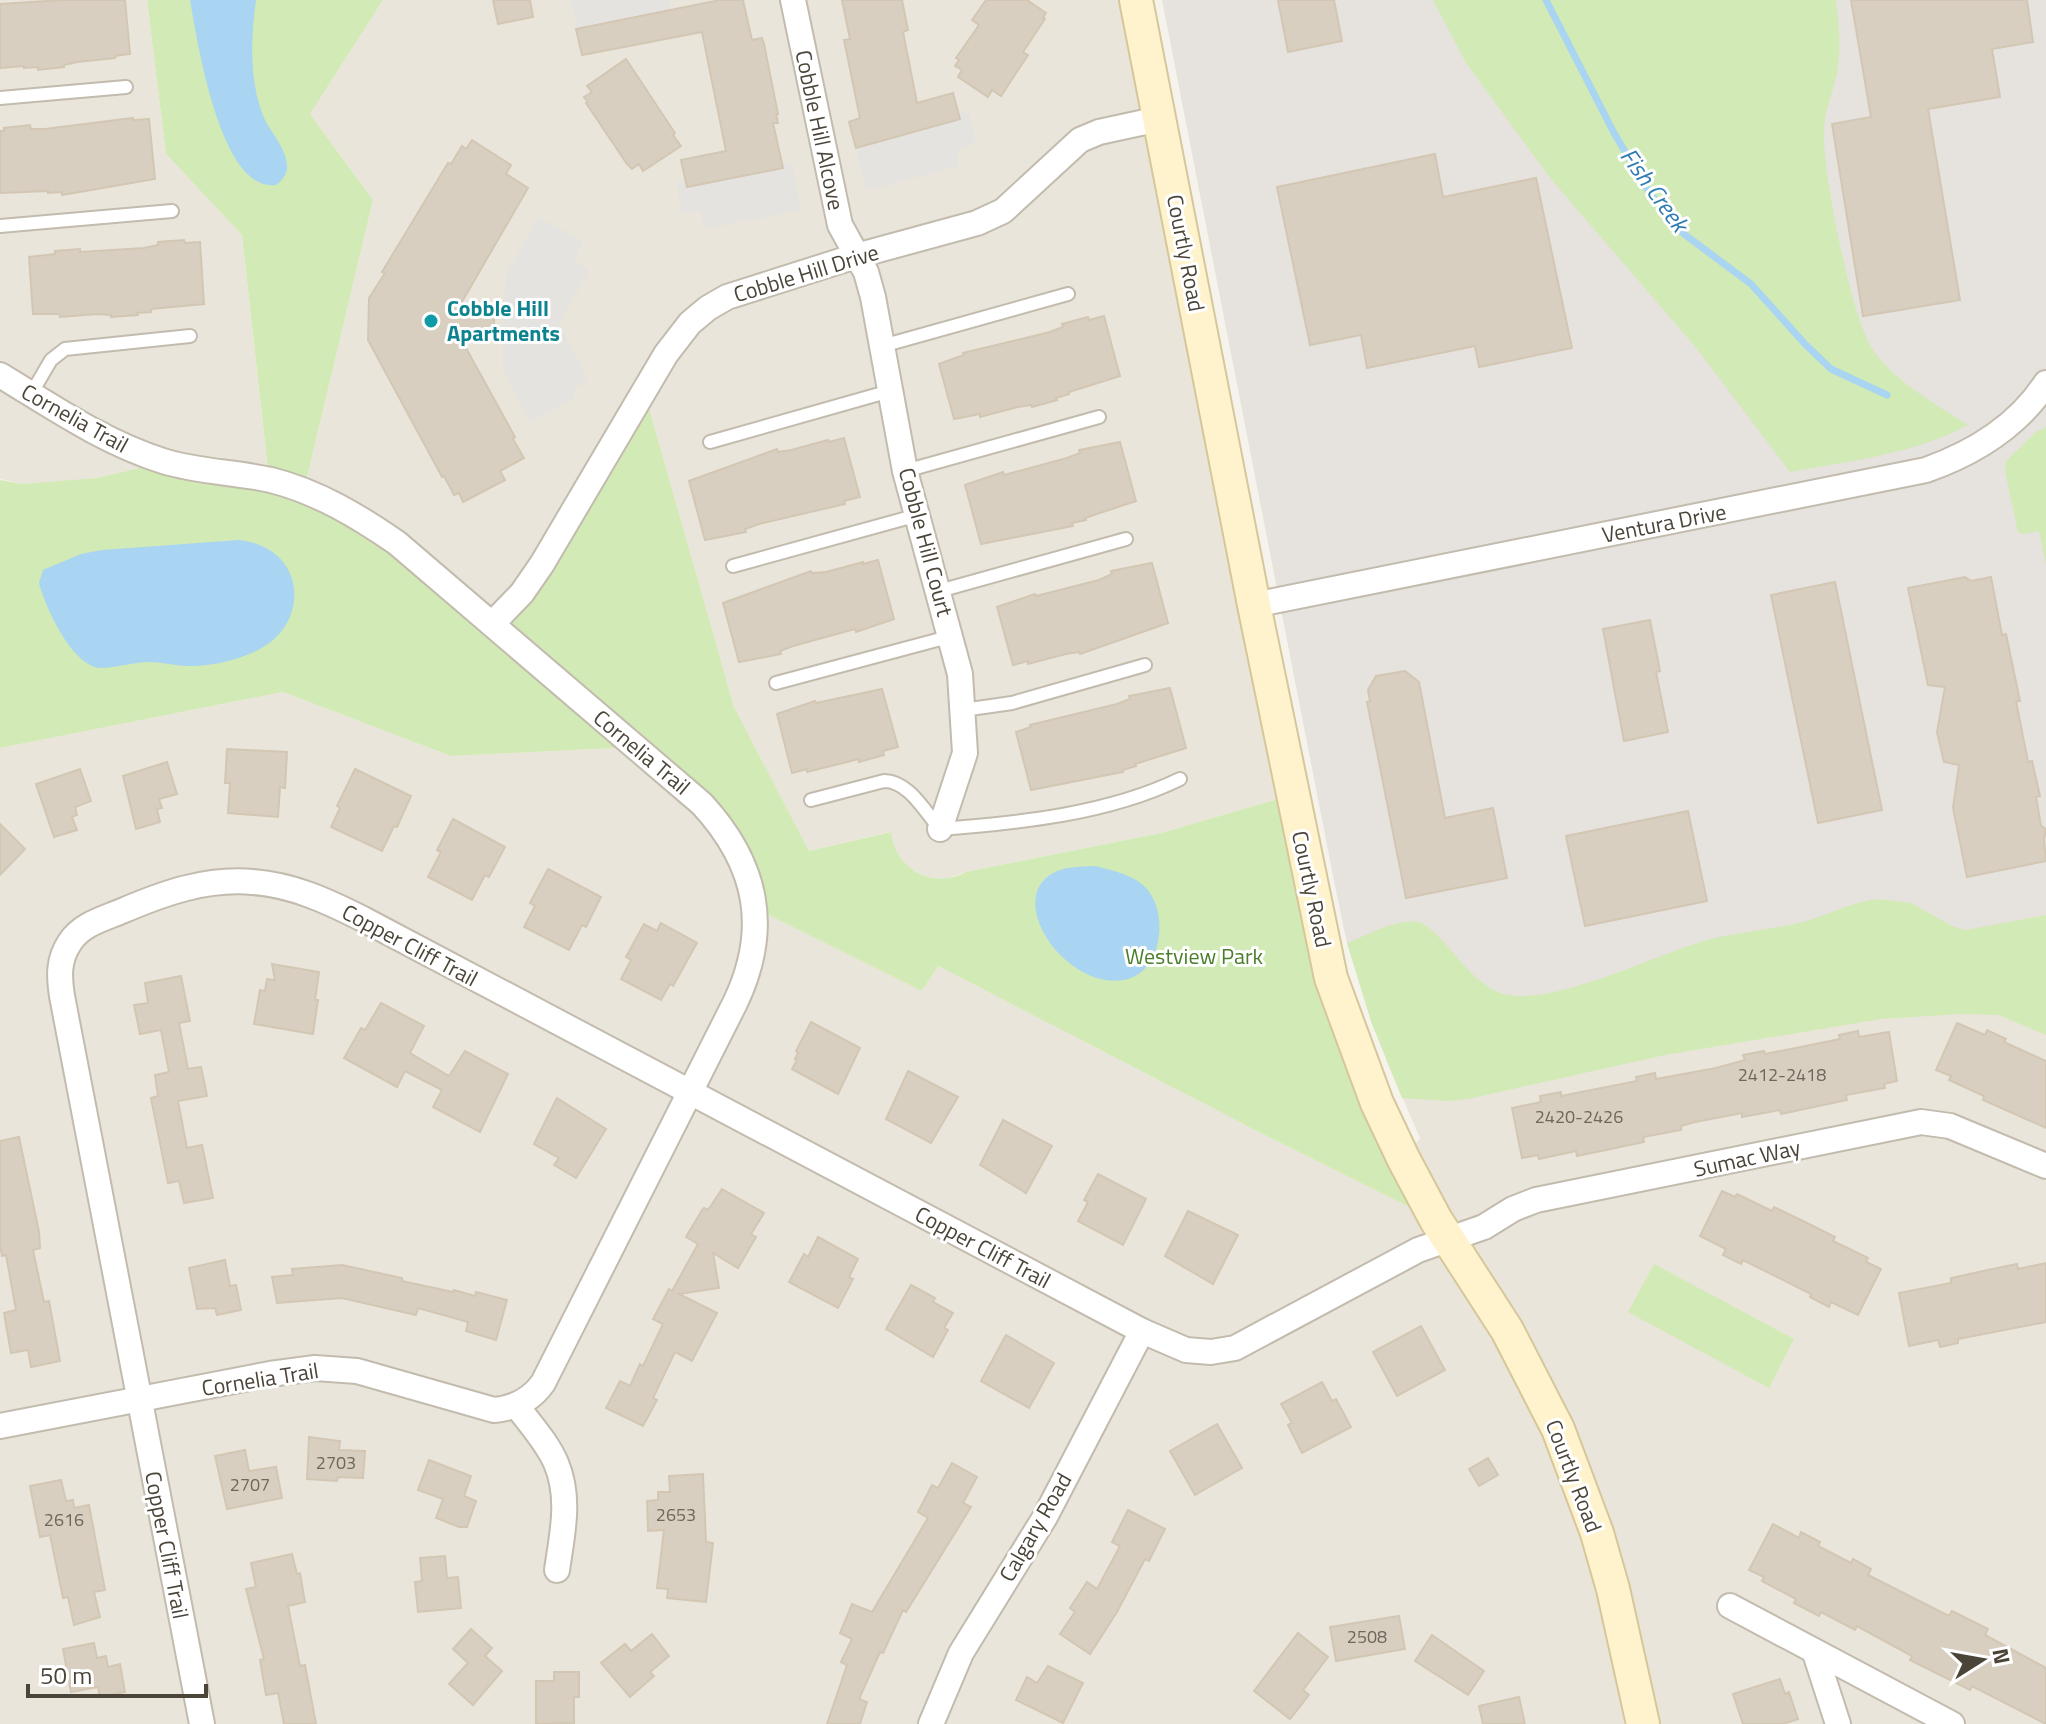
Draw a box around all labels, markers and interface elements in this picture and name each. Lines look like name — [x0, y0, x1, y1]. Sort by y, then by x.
street label: Cobble Hill Alcove — [786, 47, 854, 213]
water label: Fish Creek — [1612, 140, 1700, 242]
street label: Courtly Road — [1158, 192, 1214, 314]
street label: Cobble Hill Drive — [729, 235, 883, 311]
place label: Cobble Hill Apartments — [447, 291, 560, 350]
marker: Cobble Hill Apartments — [422, 312, 440, 330]
street label: Cornelia Trail — [15, 375, 135, 461]
street label: Cobble Hill Court — [890, 464, 962, 620]
street label: Ventura Drive — [1599, 494, 1729, 552]
street label: Cornelia Trail — [586, 701, 698, 803]
street label: Courtly Road — [1283, 827, 1341, 951]
street label: Copper Cliff Trail — [336, 895, 484, 995]
park label: Westview Park — [1125, 939, 1264, 973]
house number: 2412-2418 — [1738, 1061, 1826, 1088]
house number: 2420-2426 — [1535, 1103, 1623, 1130]
street label: Sumac Way — [1691, 1130, 1804, 1186]
street label: Copper Cliff Trail — [909, 1197, 1057, 1297]
street label: Cornelia Trail — [199, 1353, 321, 1405]
street label: Courtly Road — [1537, 1415, 1611, 1537]
house number: 2703 — [316, 1449, 356, 1476]
street label: Calgary Road — [990, 1466, 1080, 1588]
street label: Copper Cliff Trail — [136, 1468, 198, 1622]
house number: 2707 — [230, 1471, 270, 1498]
house number: 2653 — [656, 1501, 696, 1528]
house number: 2616 — [44, 1506, 84, 1533]
north arrow — [1942, 1620, 2022, 1700]
house number: 2508 — [1347, 1623, 1387, 1650]
text: N — [1983, 1645, 2020, 1667]
scale bar — [28, 1648, 206, 1698]
text: 50 m — [40, 1657, 92, 1693]

